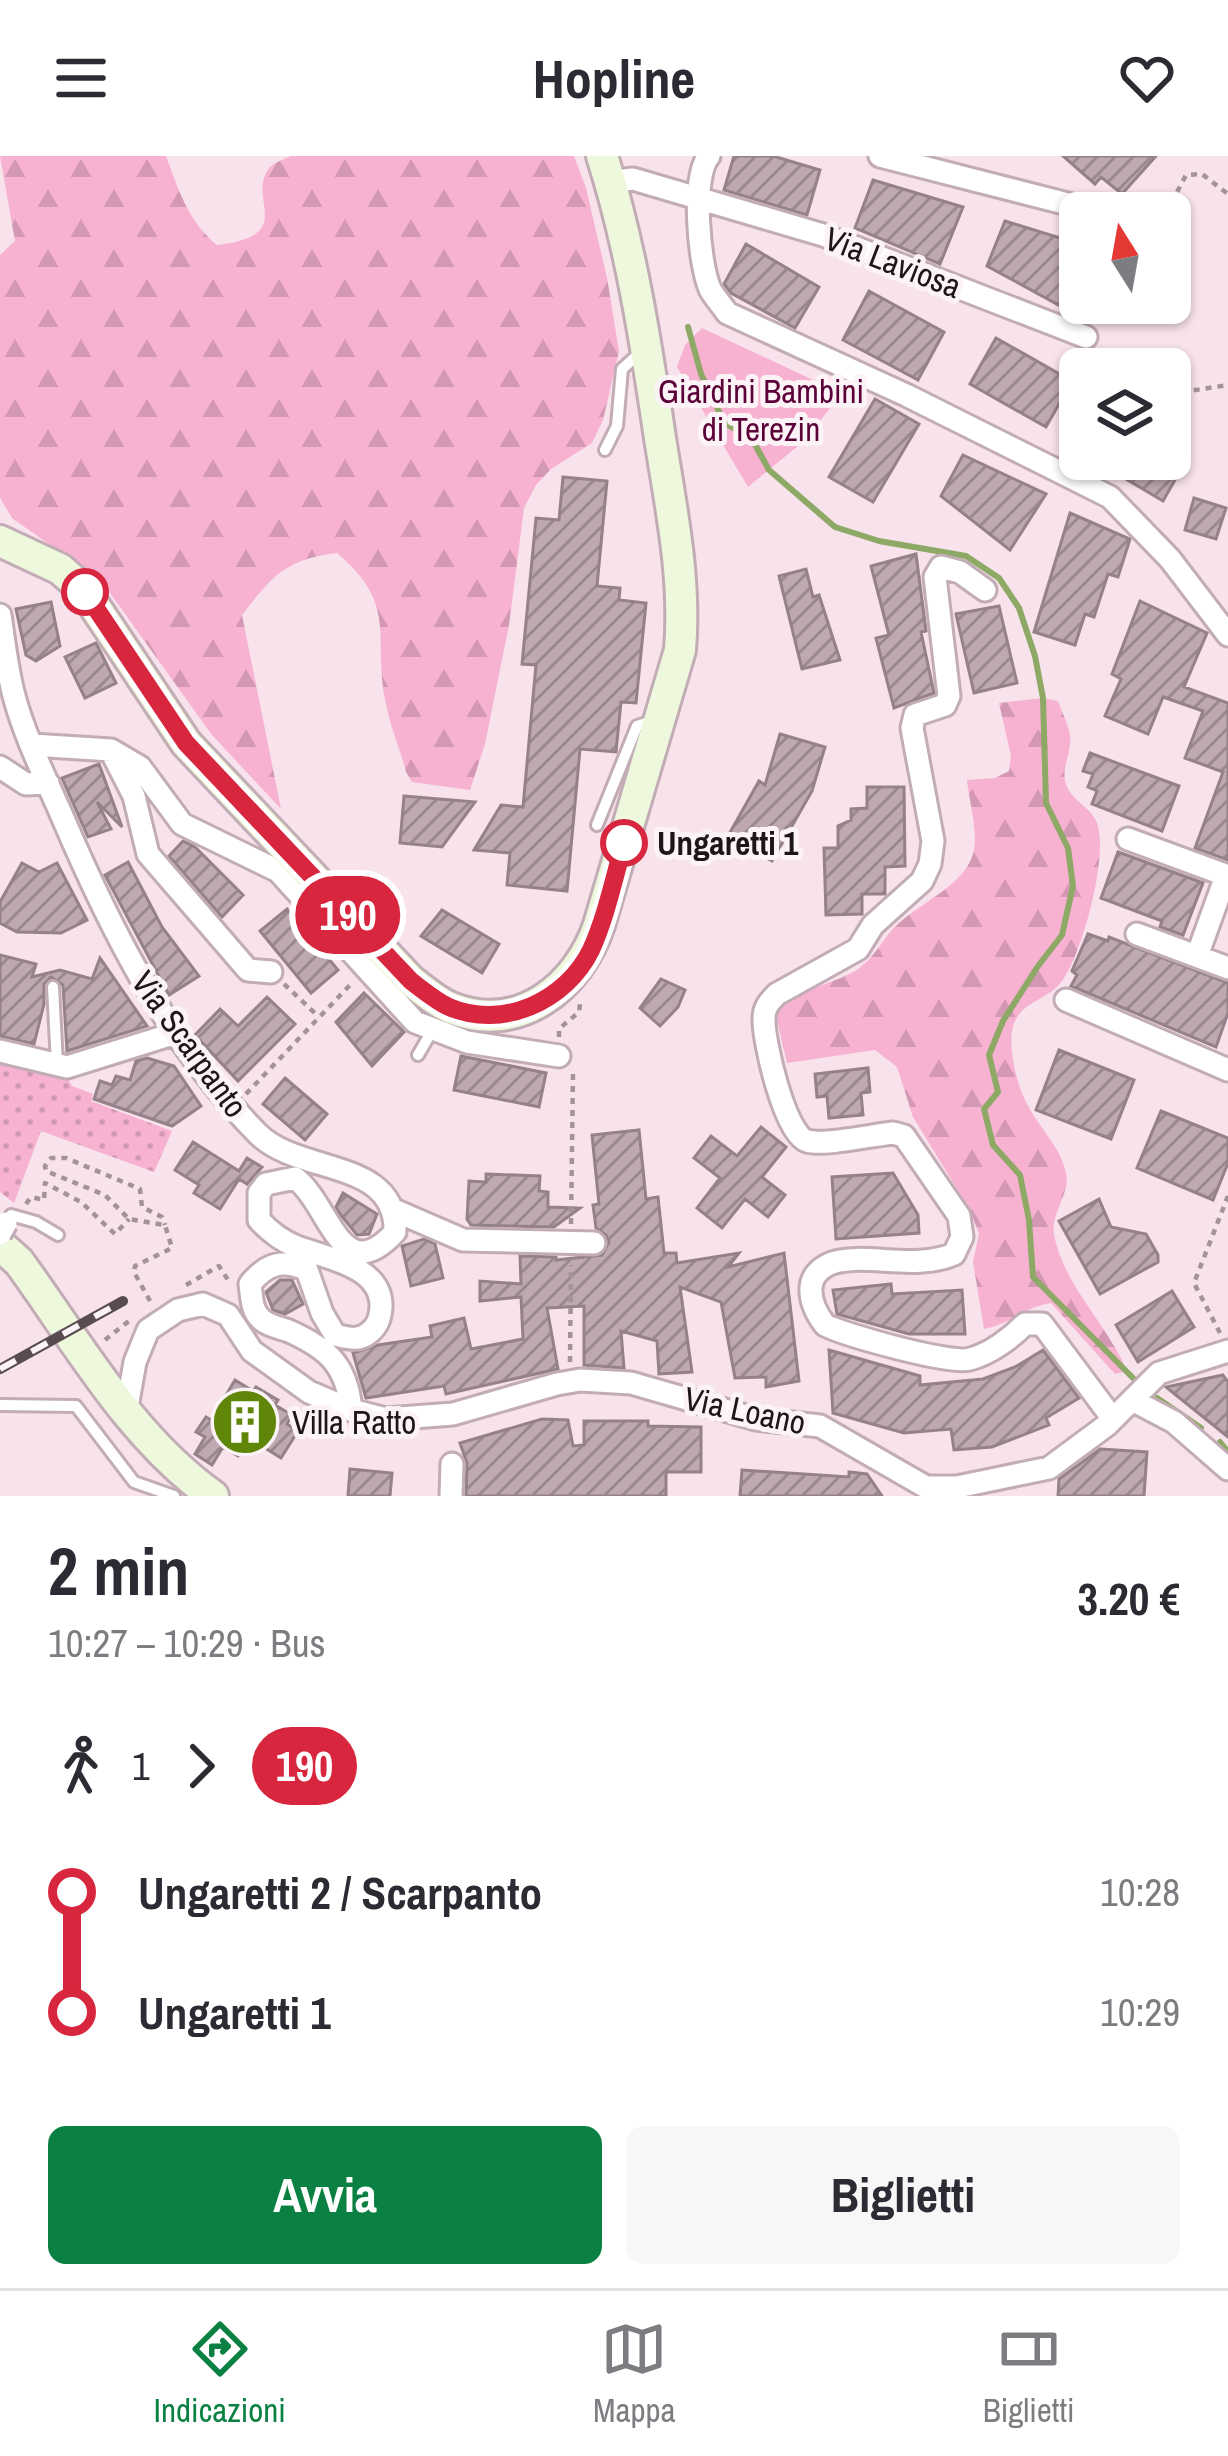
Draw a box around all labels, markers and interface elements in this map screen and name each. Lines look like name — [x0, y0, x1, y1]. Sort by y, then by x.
text: Hopline — [533, 42, 695, 115]
icon: menu — [48, 45, 114, 111]
icon: heart — [1114, 45, 1180, 111]
north arrow — [1059, 192, 1191, 324]
map controls — [1059, 192, 1191, 480]
street label: Via Laviosa — [819, 216, 967, 308]
button: layers — [1059, 348, 1191, 480]
park label: Giardini Bambini di Terezin — [658, 369, 864, 451]
unlabelled marker — [63, 570, 107, 614]
marker: Ungaretti 1 — [602, 821, 646, 865]
place label: Ungaretti 1 — [657, 821, 799, 865]
line badge: 190 — [279, 876, 417, 954]
text: 190 — [319, 887, 377, 943]
street label: Via Scarpanto — [122, 962, 258, 1126]
street label: Via Loano — [680, 1376, 810, 1444]
building icon: Villa Ratto — [210, 1387, 280, 1457]
place label: Villa Ratto — [292, 1400, 416, 1444]
text: 2 min — [48, 1527, 189, 1616]
text: 3.20 € — [1077, 1568, 1180, 1629]
text: 10:27 – 10:29 · Bus — [48, 1617, 325, 1669]
icon: walk — [48, 1733, 114, 1799]
icon: forward — [168, 1733, 234, 1799]
text: 190 — [276, 1738, 333, 1794]
text: 1 — [132, 1740, 150, 1792]
text: Ungaretti 2 / Scarpanto — [138, 1862, 542, 1923]
text: 10:28 — [1100, 1866, 1180, 1918]
text: Ungaretti 1 — [138, 1982, 331, 2043]
text: 10:29 — [1100, 1986, 1180, 2038]
button: Avvia — [48, 2126, 602, 2264]
button: Biglietti — [626, 2126, 1180, 2264]
tab: Indicazioni — [154, 2316, 286, 2432]
tab: Mappa — [593, 2316, 676, 2432]
tab: Biglietti — [983, 2316, 1074, 2432]

